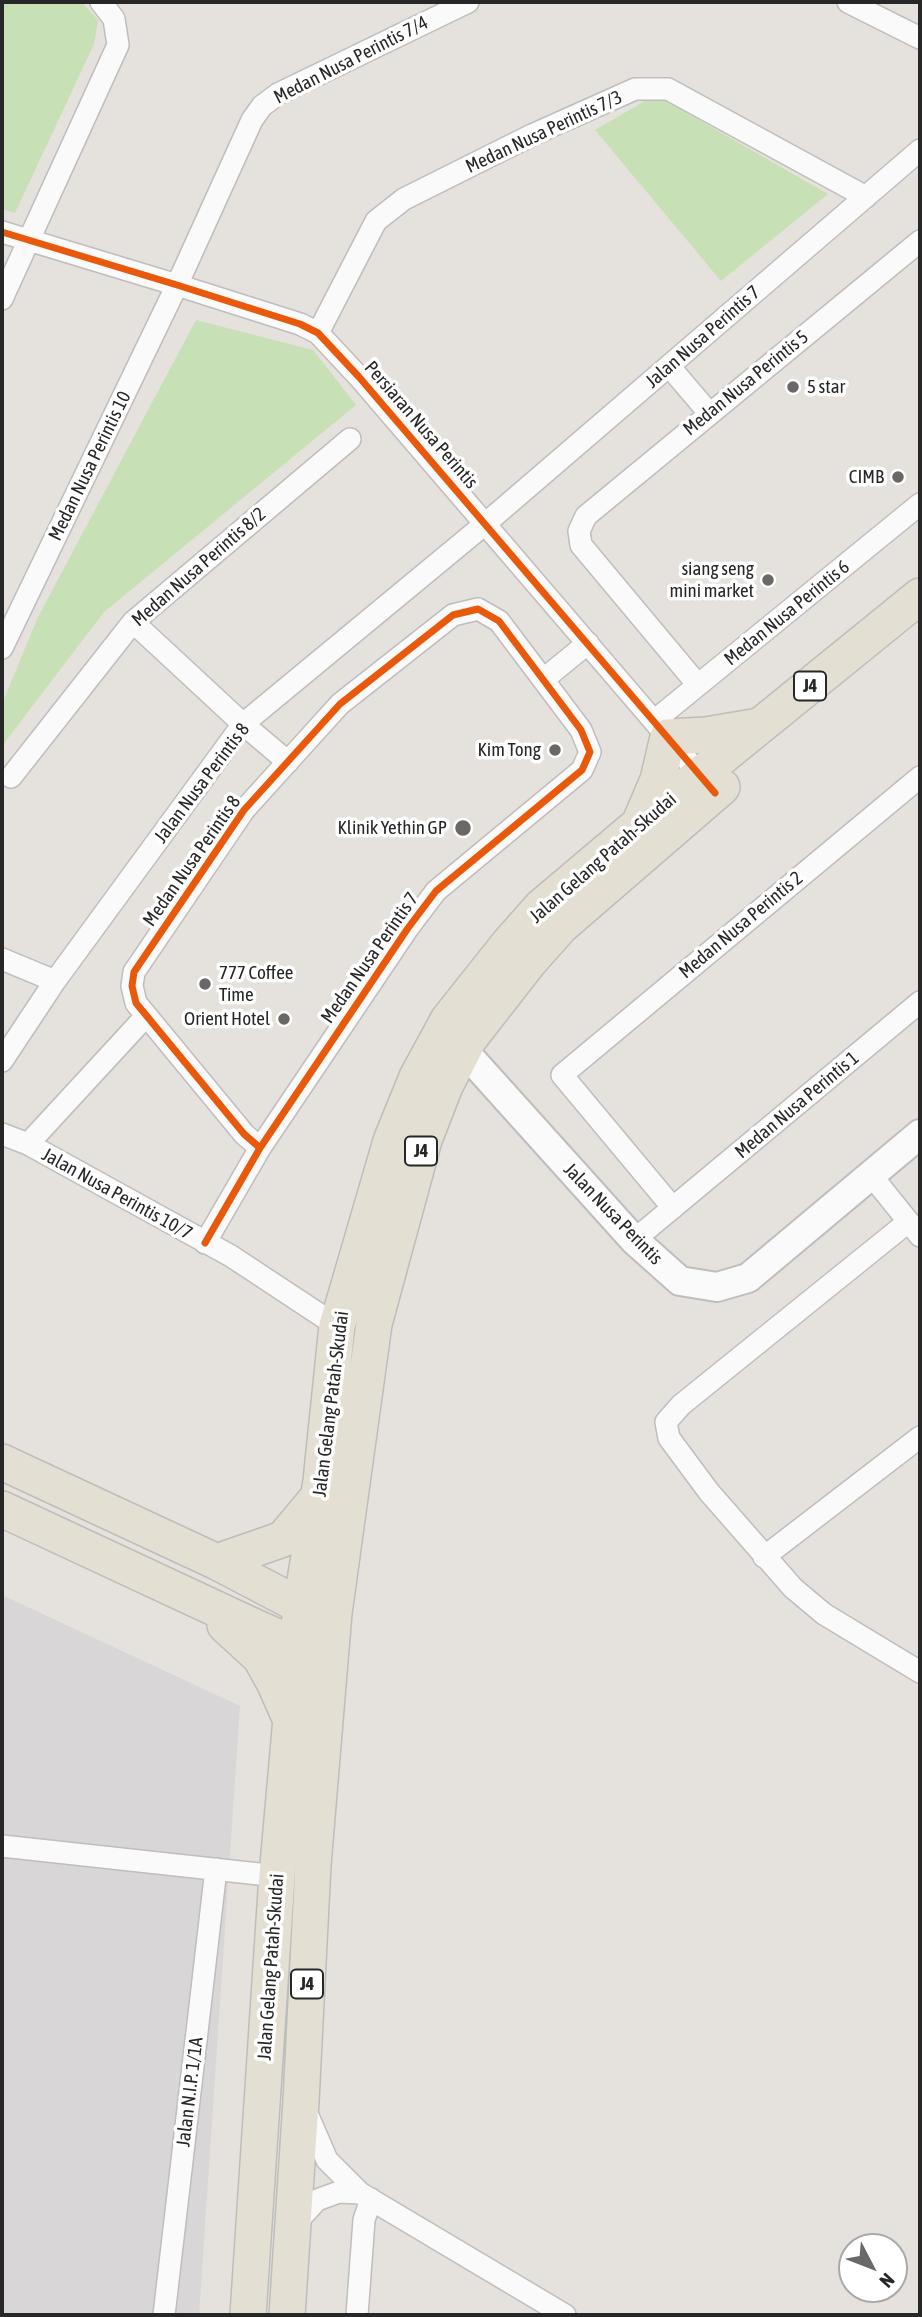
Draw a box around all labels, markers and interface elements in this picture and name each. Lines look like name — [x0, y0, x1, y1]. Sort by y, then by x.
street label: Medan Nusa Perintis 7/4 — [270, 11, 432, 109]
street label: Medan Nusa Perintis 7/3 — [462, 86, 626, 178]
street label: Jalan Nusa Perintis 7 — [641, 281, 765, 393]
street label: Medan Nusa Perintis 5 — [679, 326, 813, 440]
street label: Persiaran Nusa Perintis — [360, 357, 482, 493]
place label: 5 star — [807, 376, 845, 398]
marker: 5 star — [785, 379, 801, 395]
street label: Medan Nusa Perintis 10 — [44, 388, 136, 544]
place label: CIMB — [849, 466, 884, 488]
marker: CIMB — [890, 469, 906, 485]
street label: Medan Nusa Perintis 8/2 — [127, 503, 271, 631]
street label: Medan Nusa Perintis 6 — [720, 556, 854, 670]
place label: siang seng mini market — [670, 558, 754, 602]
marker: siang seng mini market — [760, 572, 776, 588]
road number: J4 — [794, 672, 826, 700]
street label: Jalan Nusa Perintis 8 — [150, 719, 254, 847]
place label: Kim Tong — [478, 739, 541, 761]
marker: Kim Tong — [547, 742, 563, 758]
street label: Jalan Gelang Patah-Skudai — [525, 788, 681, 928]
street label: Medan Nusa Perintis 8 — [138, 791, 246, 931]
place label: Klinik Yethin GP — [338, 817, 447, 839]
marker: Klinik Yethin GP — [453, 818, 473, 838]
street label: Medan Nusa Perintis 2 — [675, 867, 807, 983]
street label: Medan Nusa Perintis 7 — [316, 888, 424, 1028]
place label: 777 Coffee Time — [219, 962, 293, 1006]
marker: 777 Coffee Time — [197, 976, 213, 992]
place label: Orient Hotel — [184, 1008, 270, 1030]
marker: Orient Hotel — [276, 1011, 292, 1027]
street label: Medan Nusa Perintis 1 — [731, 1047, 863, 1163]
road number: J4 — [405, 1136, 437, 1166]
street label: Jalan Nusa Perintis 10/7 — [38, 1143, 196, 1245]
street label: Jalan Nusa Perintis — [559, 1158, 667, 1270]
street label: Jalan Gelang Patah-Skudai — [308, 1310, 354, 1498]
street label: Jalan Gelang Patah-Skudai — [253, 1873, 289, 2061]
road number: J4 — [291, 1970, 323, 1998]
street label: Jalan N.I.P. 1/1A — [172, 2036, 208, 2148]
north arrow — [838, 2233, 908, 2303]
text: N — [875, 2269, 899, 2292]

